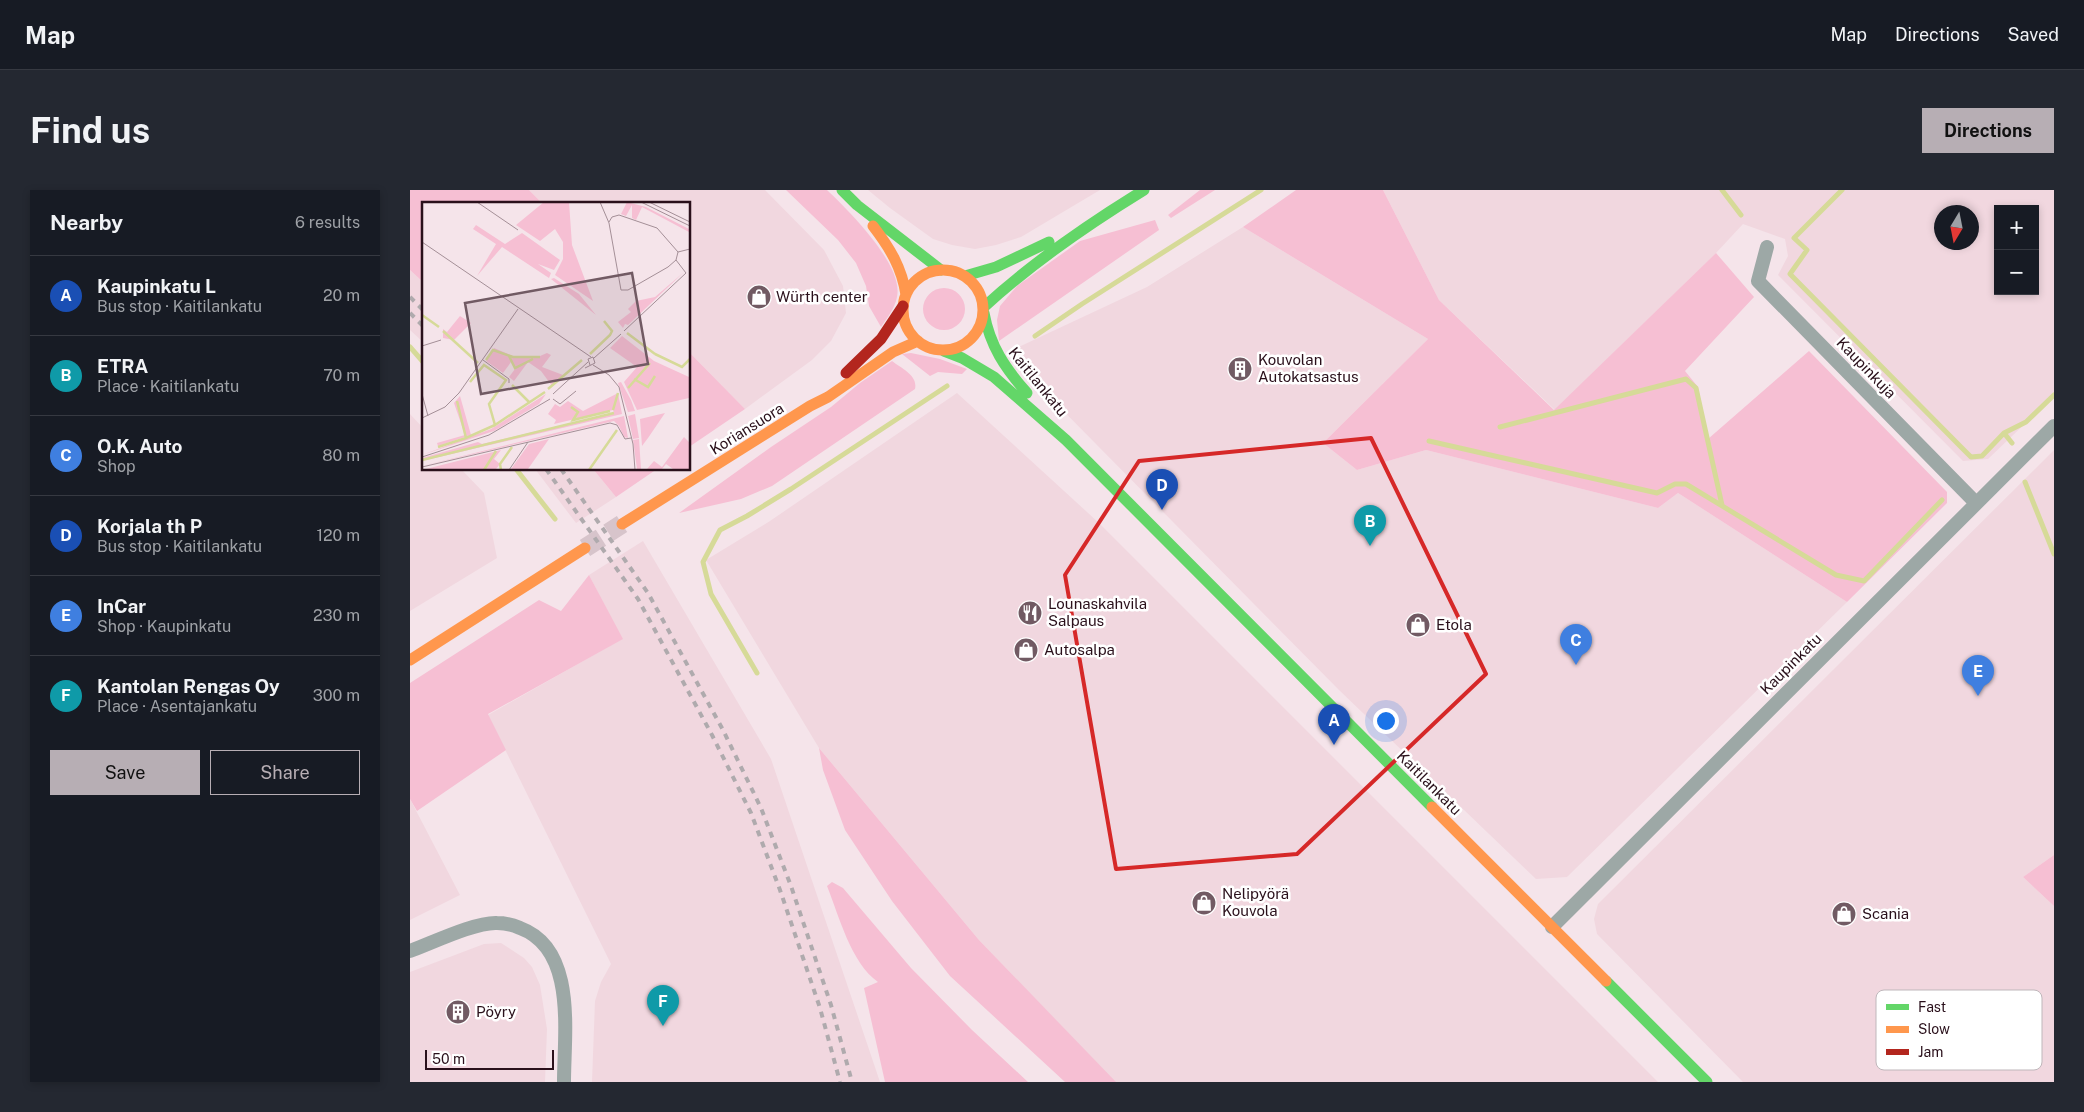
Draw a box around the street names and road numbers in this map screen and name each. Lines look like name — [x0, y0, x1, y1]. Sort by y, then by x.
street label: Kaupinkuja — [1833, 334, 1899, 402]
street label: Kaitilankatu — [1005, 344, 1071, 420]
street label: Koriansuora — [707, 399, 787, 458]
street label: Kaupinkatu — [1757, 630, 1825, 698]
street label: Kaitilankatu — [1394, 747, 1465, 818]

